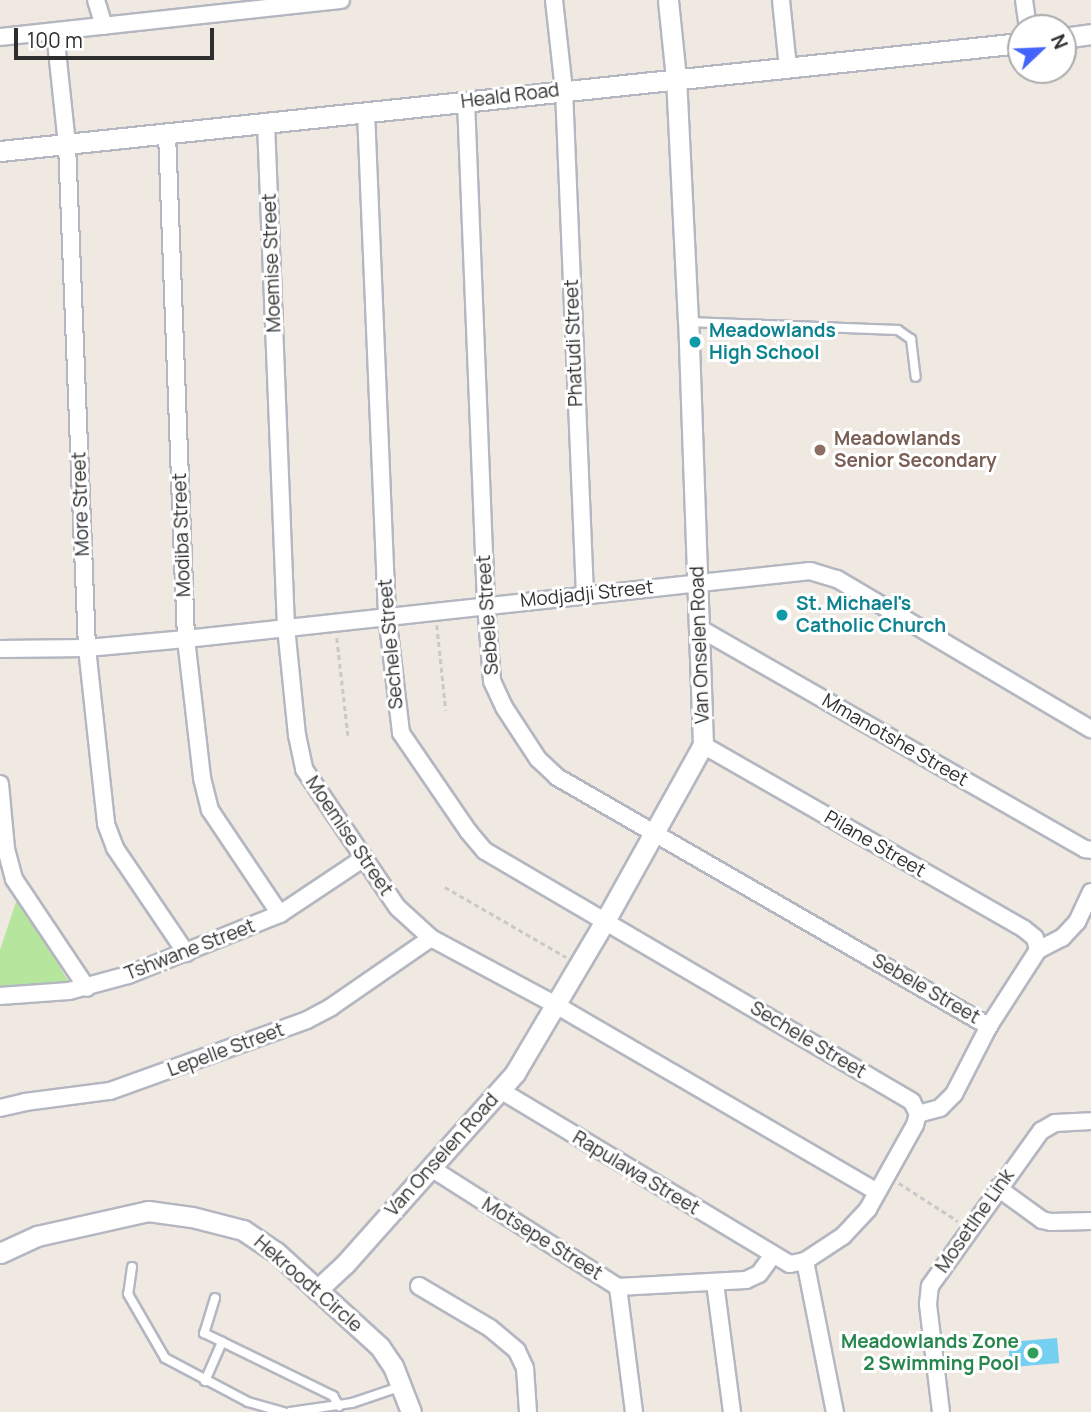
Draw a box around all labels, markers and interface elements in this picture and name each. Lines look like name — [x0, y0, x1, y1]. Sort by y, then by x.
scale bar — [18, 14, 217, 58]
north arrow — [1007, 14, 1077, 84]
text: 100 m — [27, 26, 83, 54]
text: N — [1045, 30, 1074, 53]
street label: Heald Road — [459, 79, 561, 113]
street label: Moemise Street — [258, 193, 286, 333]
street label: Phatudi Street — [560, 279, 588, 407]
place label: Meadowlands High School — [709, 320, 836, 364]
marker: Meadowlands High School — [687, 334, 703, 350]
place label: Meadowlands Senior Secondary — [834, 428, 997, 472]
marker: Meadowlands Senior Secondary — [812, 442, 828, 458]
street label: More Street — [68, 451, 94, 557]
street label: Modiba Street — [168, 472, 196, 598]
street label: Sebele Street — [472, 554, 504, 676]
street label: Van Onselen Road — [686, 566, 714, 724]
street label: Modjadji Street — [519, 576, 655, 612]
street label: Sechele Street — [374, 578, 408, 710]
place label: St. Michael's Catholic Church — [796, 593, 946, 637]
marker: St. Michael's Catholic Church — [774, 607, 790, 623]
street label: Mmanotshe Street — [818, 689, 972, 791]
street label: Moemise Street — [301, 772, 397, 900]
street label: Pilane Street — [820, 806, 930, 882]
street label: Tshwane Street — [122, 915, 258, 985]
street label: Sebele Street — [868, 949, 984, 1029]
street label: Sechele Street — [746, 997, 870, 1083]
street label: Lepelle Street — [165, 1018, 287, 1082]
street label: Van Onselen Road — [381, 1089, 503, 1221]
street label: Rapulawa Street — [568, 1126, 704, 1220]
street label: Mosetlhe Link — [931, 1165, 1019, 1277]
street label: Motsepe Street — [478, 1193, 606, 1285]
street label: Hekroodt Circle — [249, 1231, 367, 1337]
place label: Meadowlands Zone 2 Swimming Pool — [841, 1331, 1019, 1375]
marker: Meadowlands Zone 2 Swimming Pool — [1025, 1345, 1041, 1361]

